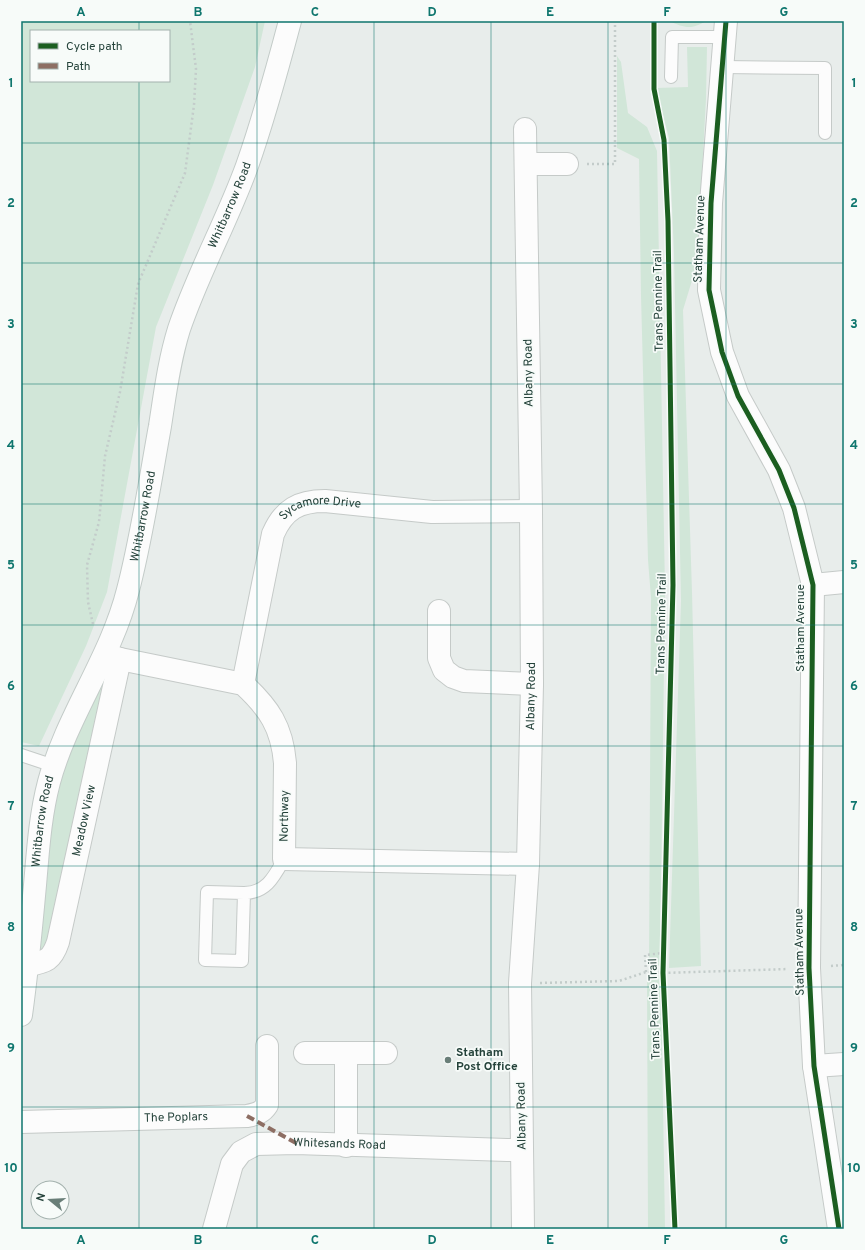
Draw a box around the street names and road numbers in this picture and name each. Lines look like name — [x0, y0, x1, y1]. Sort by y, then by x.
street label: Whitbarrow Road — [205, 160, 256, 251]
street label: Statham Avenue — [690, 195, 710, 283]
street label: Trans Pennine Trail — [650, 250, 668, 352]
street label: Albany Road — [520, 339, 538, 407]
street label: Whitbarrow Road — [127, 470, 160, 564]
street label: Sycamore Drive — [276, 493, 362, 524]
street label: Trans Pennine Trail — [653, 573, 671, 675]
street label: Statham Avenue — [793, 584, 809, 672]
street label: Albany Road — [523, 662, 540, 731]
street label: Whitbarrow Road — [29, 774, 58, 868]
street label: Meadow View — [69, 783, 100, 858]
street label: Northway — [277, 790, 293, 842]
street label: Statham Avenue — [791, 908, 809, 996]
street label: Trans Pennine Trail — [645, 958, 665, 1060]
street label: Albany Road — [513, 1082, 531, 1150]
street label: The Poplars — [144, 1109, 208, 1127]
street label: Whitesands Road — [293, 1135, 386, 1154]

